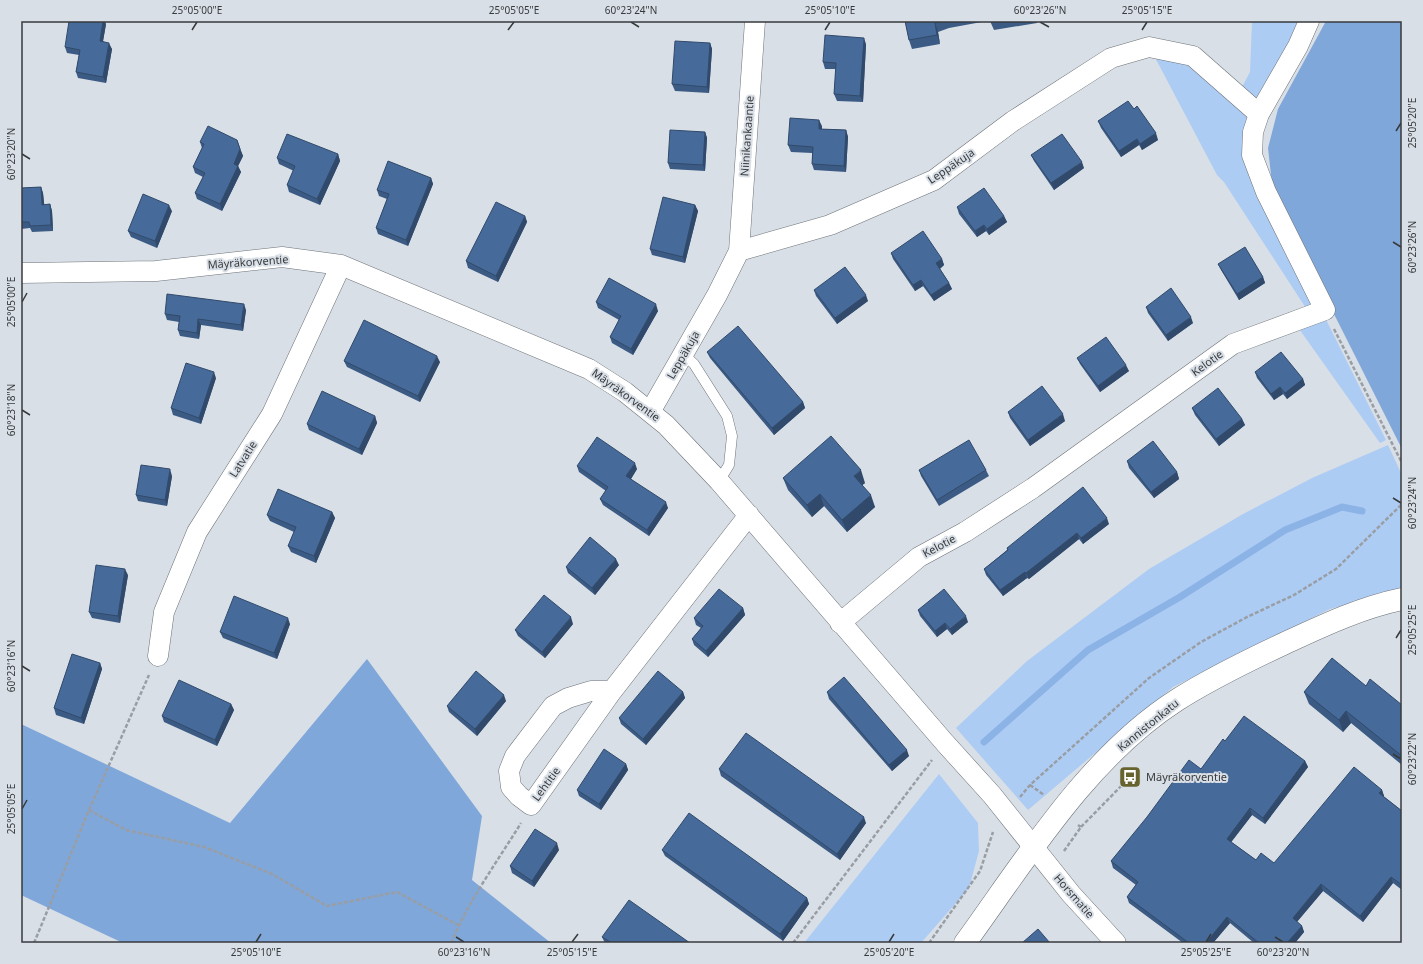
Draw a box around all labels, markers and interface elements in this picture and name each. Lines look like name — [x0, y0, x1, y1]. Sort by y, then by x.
text: 25°05'00"E — [172, 3, 222, 17]
text: 25°05'05"E — [489, 3, 539, 17]
text: 60°23'24"N — [605, 3, 657, 17]
text: 25°05'10"E — [805, 3, 855, 17]
text: 60°23'26"N — [1014, 3, 1066, 17]
text: 25°05'15"E — [1122, 3, 1172, 17]
street label: Niinikankaantie — [736, 95, 757, 177]
text: 25°05'20"E — [1405, 98, 1419, 148]
text: 60°23'20"N — [4, 128, 18, 180]
street label: Leppäkuja — [924, 144, 977, 187]
text: 60°23'26"N — [1405, 221, 1419, 273]
street label: Mäyräkorventie — [207, 251, 289, 272]
text: 25°05'00"E — [4, 277, 18, 327]
street label: Leppäkuja — [663, 328, 702, 382]
street label: Kelotie — [1188, 346, 1225, 379]
street label: Mäyräkorventie — [589, 365, 663, 424]
text: 60°23'18"N — [4, 384, 18, 436]
street label: Latvatie — [225, 438, 260, 480]
text: 60°23'24"N — [1405, 477, 1419, 529]
street label: Kelotie — [920, 531, 958, 561]
text: 25°05'25"E — [1405, 605, 1419, 655]
text: 60°23'16"N — [4, 640, 18, 692]
street label: Kannistonkatu — [1114, 695, 1182, 754]
text: 60°23'22"N — [1405, 733, 1419, 785]
street label: Lehtitie — [528, 764, 563, 804]
bus stop icon: Mäyräkorventie — [1117, 764, 1143, 790]
place label: Mäyräkorventie — [1146, 769, 1227, 784]
text: 25°05'05"E — [4, 784, 18, 834]
street label: Horsmatie — [1051, 870, 1098, 921]
text: 25°05'10"E — [231, 945, 281, 959]
text: 60°23'16"N — [438, 945, 490, 959]
text: 25°05'15"E — [547, 945, 597, 959]
text: 25°05'20"E — [864, 945, 914, 959]
text: 25°05'25"E — [1181, 945, 1231, 959]
text: 60°23'20"N — [1257, 945, 1309, 959]

